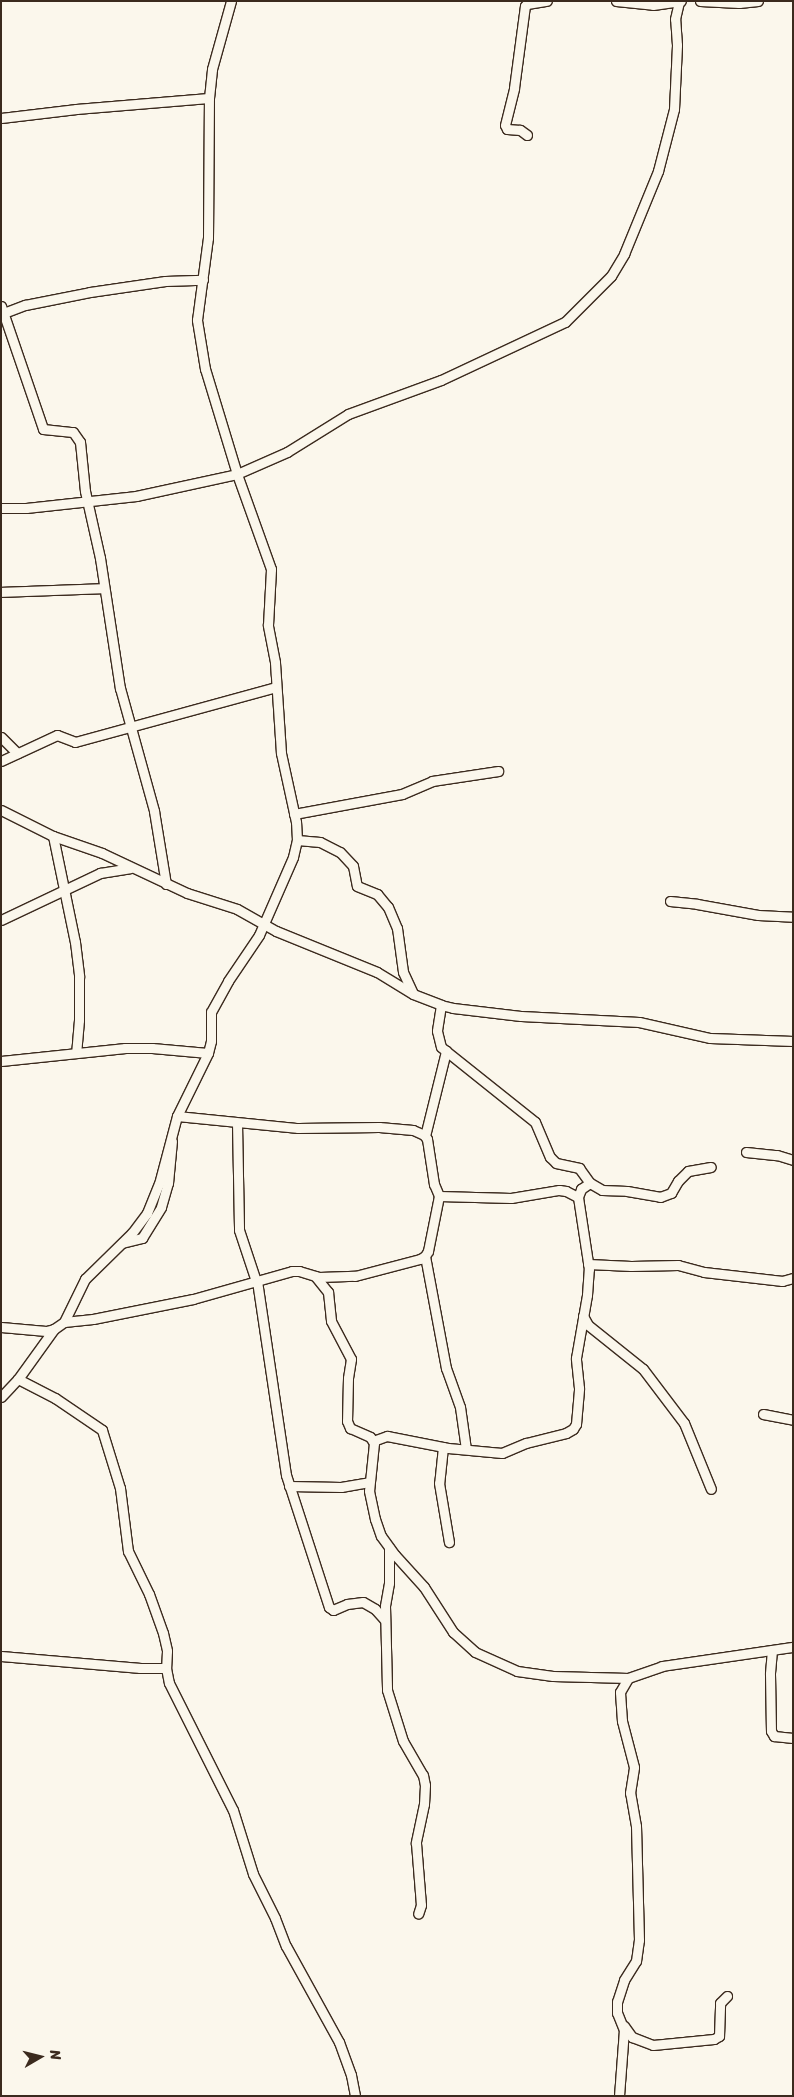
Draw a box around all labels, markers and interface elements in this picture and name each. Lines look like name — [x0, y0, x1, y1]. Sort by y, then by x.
north arrow — [15, 2032, 65, 2082]
text: N — [42, 2048, 68, 2061]

